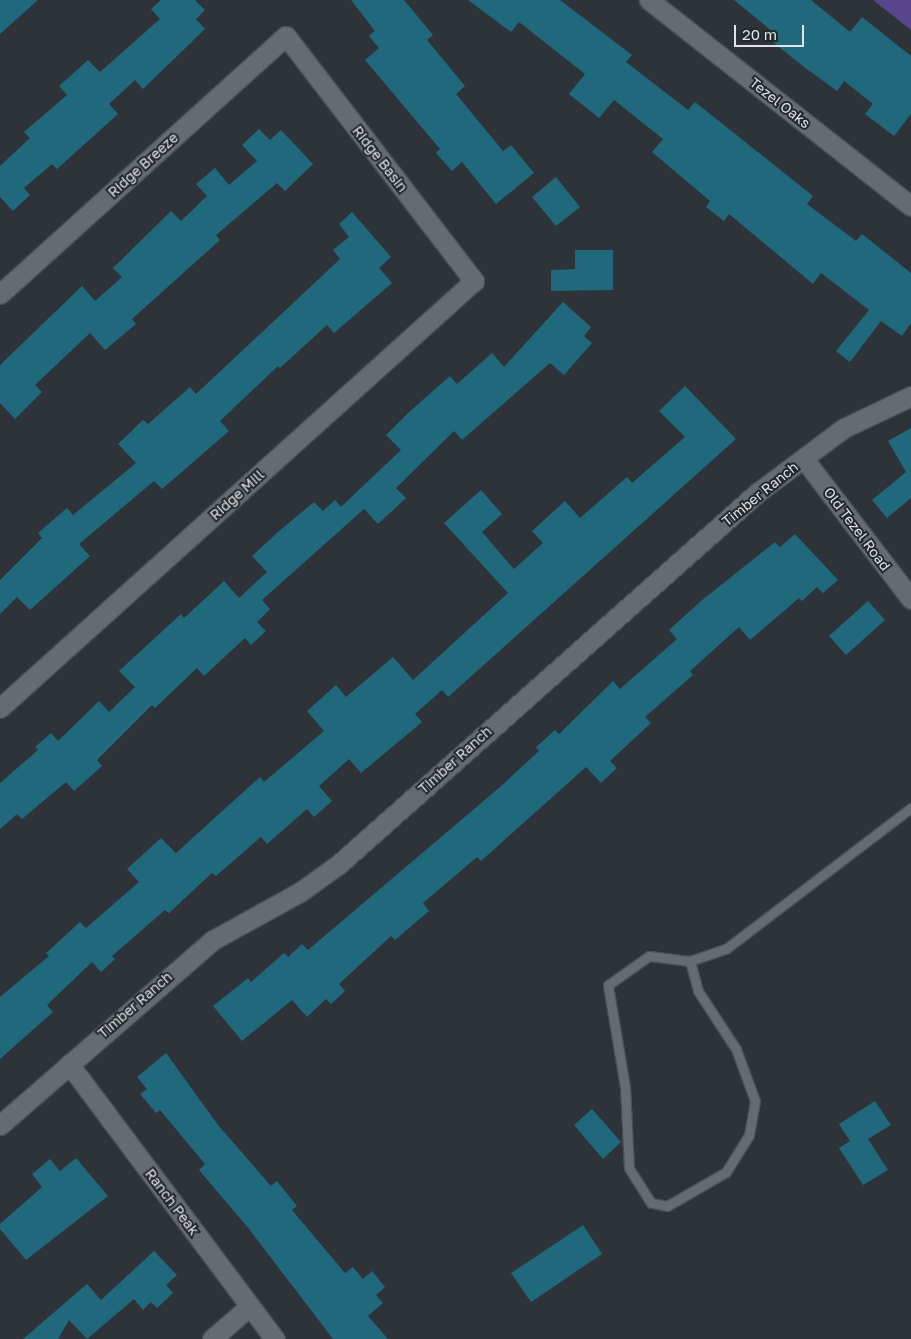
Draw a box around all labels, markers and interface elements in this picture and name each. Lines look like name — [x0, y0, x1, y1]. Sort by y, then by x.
scale bar — [736, 15, 806, 47]
text: 20 m — [742, 25, 777, 43]
street label: Tezel Oaks — [746, 74, 814, 132]
street label: Ridge Basin — [349, 123, 411, 195]
street label: Ridge Breeze — [105, 129, 181, 201]
street label: Timber Ranch — [719, 458, 801, 530]
street label: Ridge Mill — [207, 466, 267, 524]
street label: Old Tezel Road — [820, 484, 894, 574]
street label: Timber Ranch — [415, 723, 495, 797]
street label: Timber Ranch — [95, 968, 175, 1042]
street label: Ranch Peak — [142, 1166, 202, 1238]

